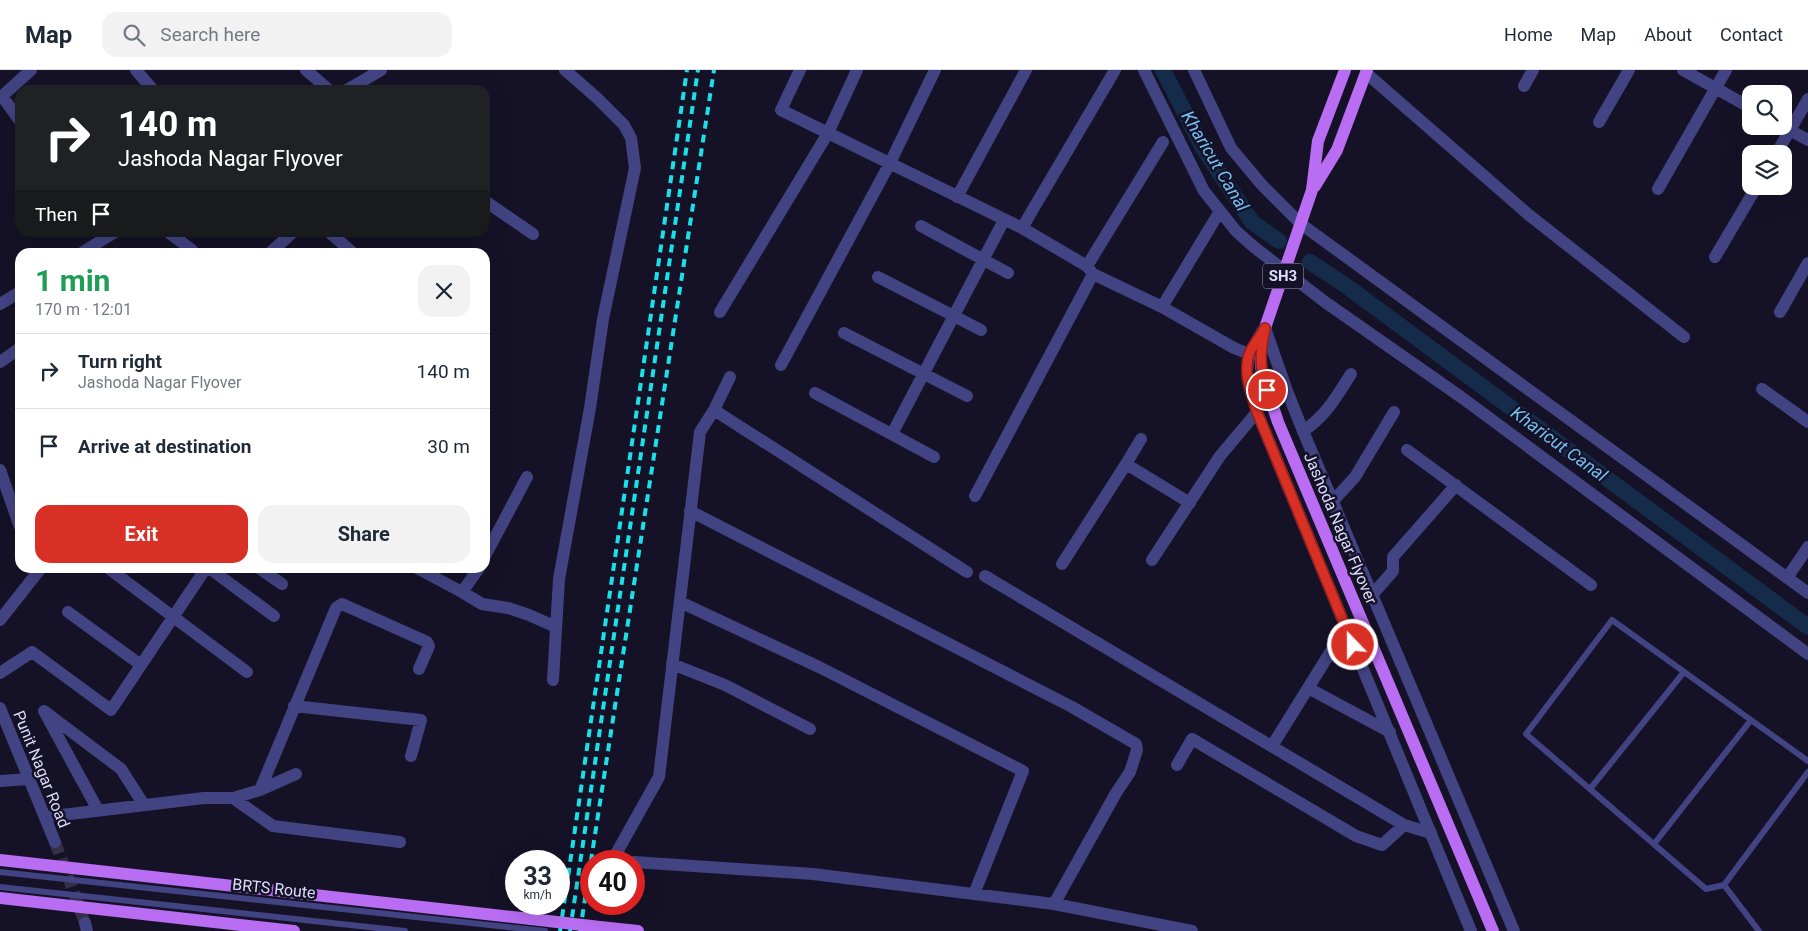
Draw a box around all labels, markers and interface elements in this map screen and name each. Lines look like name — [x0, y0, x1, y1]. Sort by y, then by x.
search box — [102, 12, 452, 57]
text: Map — [25, 21, 72, 49]
icon: search — [120, 21, 148, 49]
text: Search here — [160, 23, 260, 46]
text: Home — [1504, 24, 1553, 45]
text: Map — [1581, 24, 1616, 45]
text: About — [1644, 24, 1692, 45]
text: Contact — [1720, 24, 1783, 45]
map controls — [1742, 85, 1792, 195]
button: search — [1742, 85, 1792, 135]
text: 140 m — [118, 104, 217, 145]
icon: right — [35, 105, 100, 170]
water label: Kharicut Canal — [1177, 107, 1254, 215]
button: layers — [1742, 145, 1792, 195]
text: Jashoda Nagar Flyover — [118, 146, 343, 171]
icon: arrive — [87, 200, 115, 228]
text: Then — [35, 203, 77, 226]
text: 1 min — [35, 263, 110, 298]
road number: SH3 — [1263, 264, 1303, 288]
button: close — [418, 265, 470, 317]
text: 170 m · 12:01 — [35, 300, 132, 319]
text: Turn right — [78, 350, 162, 373]
icon: right — [35, 357, 63, 385]
text: 140 m — [417, 360, 470, 383]
pin — [1246, 369, 1288, 411]
text: Jashoda Nagar Flyover — [78, 373, 241, 392]
icon: arrive — [1253, 376, 1281, 404]
water label: Kharicut Canal — [1507, 402, 1612, 486]
icon: arrive — [35, 432, 63, 460]
text: Arrive at destination — [78, 435, 251, 458]
text: 30 m — [427, 435, 470, 458]
street label: Jashoda Nagar Flyover — [1300, 449, 1381, 608]
button: Exit — [35, 505, 248, 563]
button: Share — [258, 505, 470, 563]
position arrow — [1326, 618, 1378, 670]
street label: Punit Nagar Road — [9, 708, 74, 831]
speed limit sign: 40 — [580, 850, 645, 915]
text: 33 — [523, 862, 552, 891]
street label: BRTS Route — [231, 875, 317, 902]
text: km/h — [523, 888, 552, 902]

